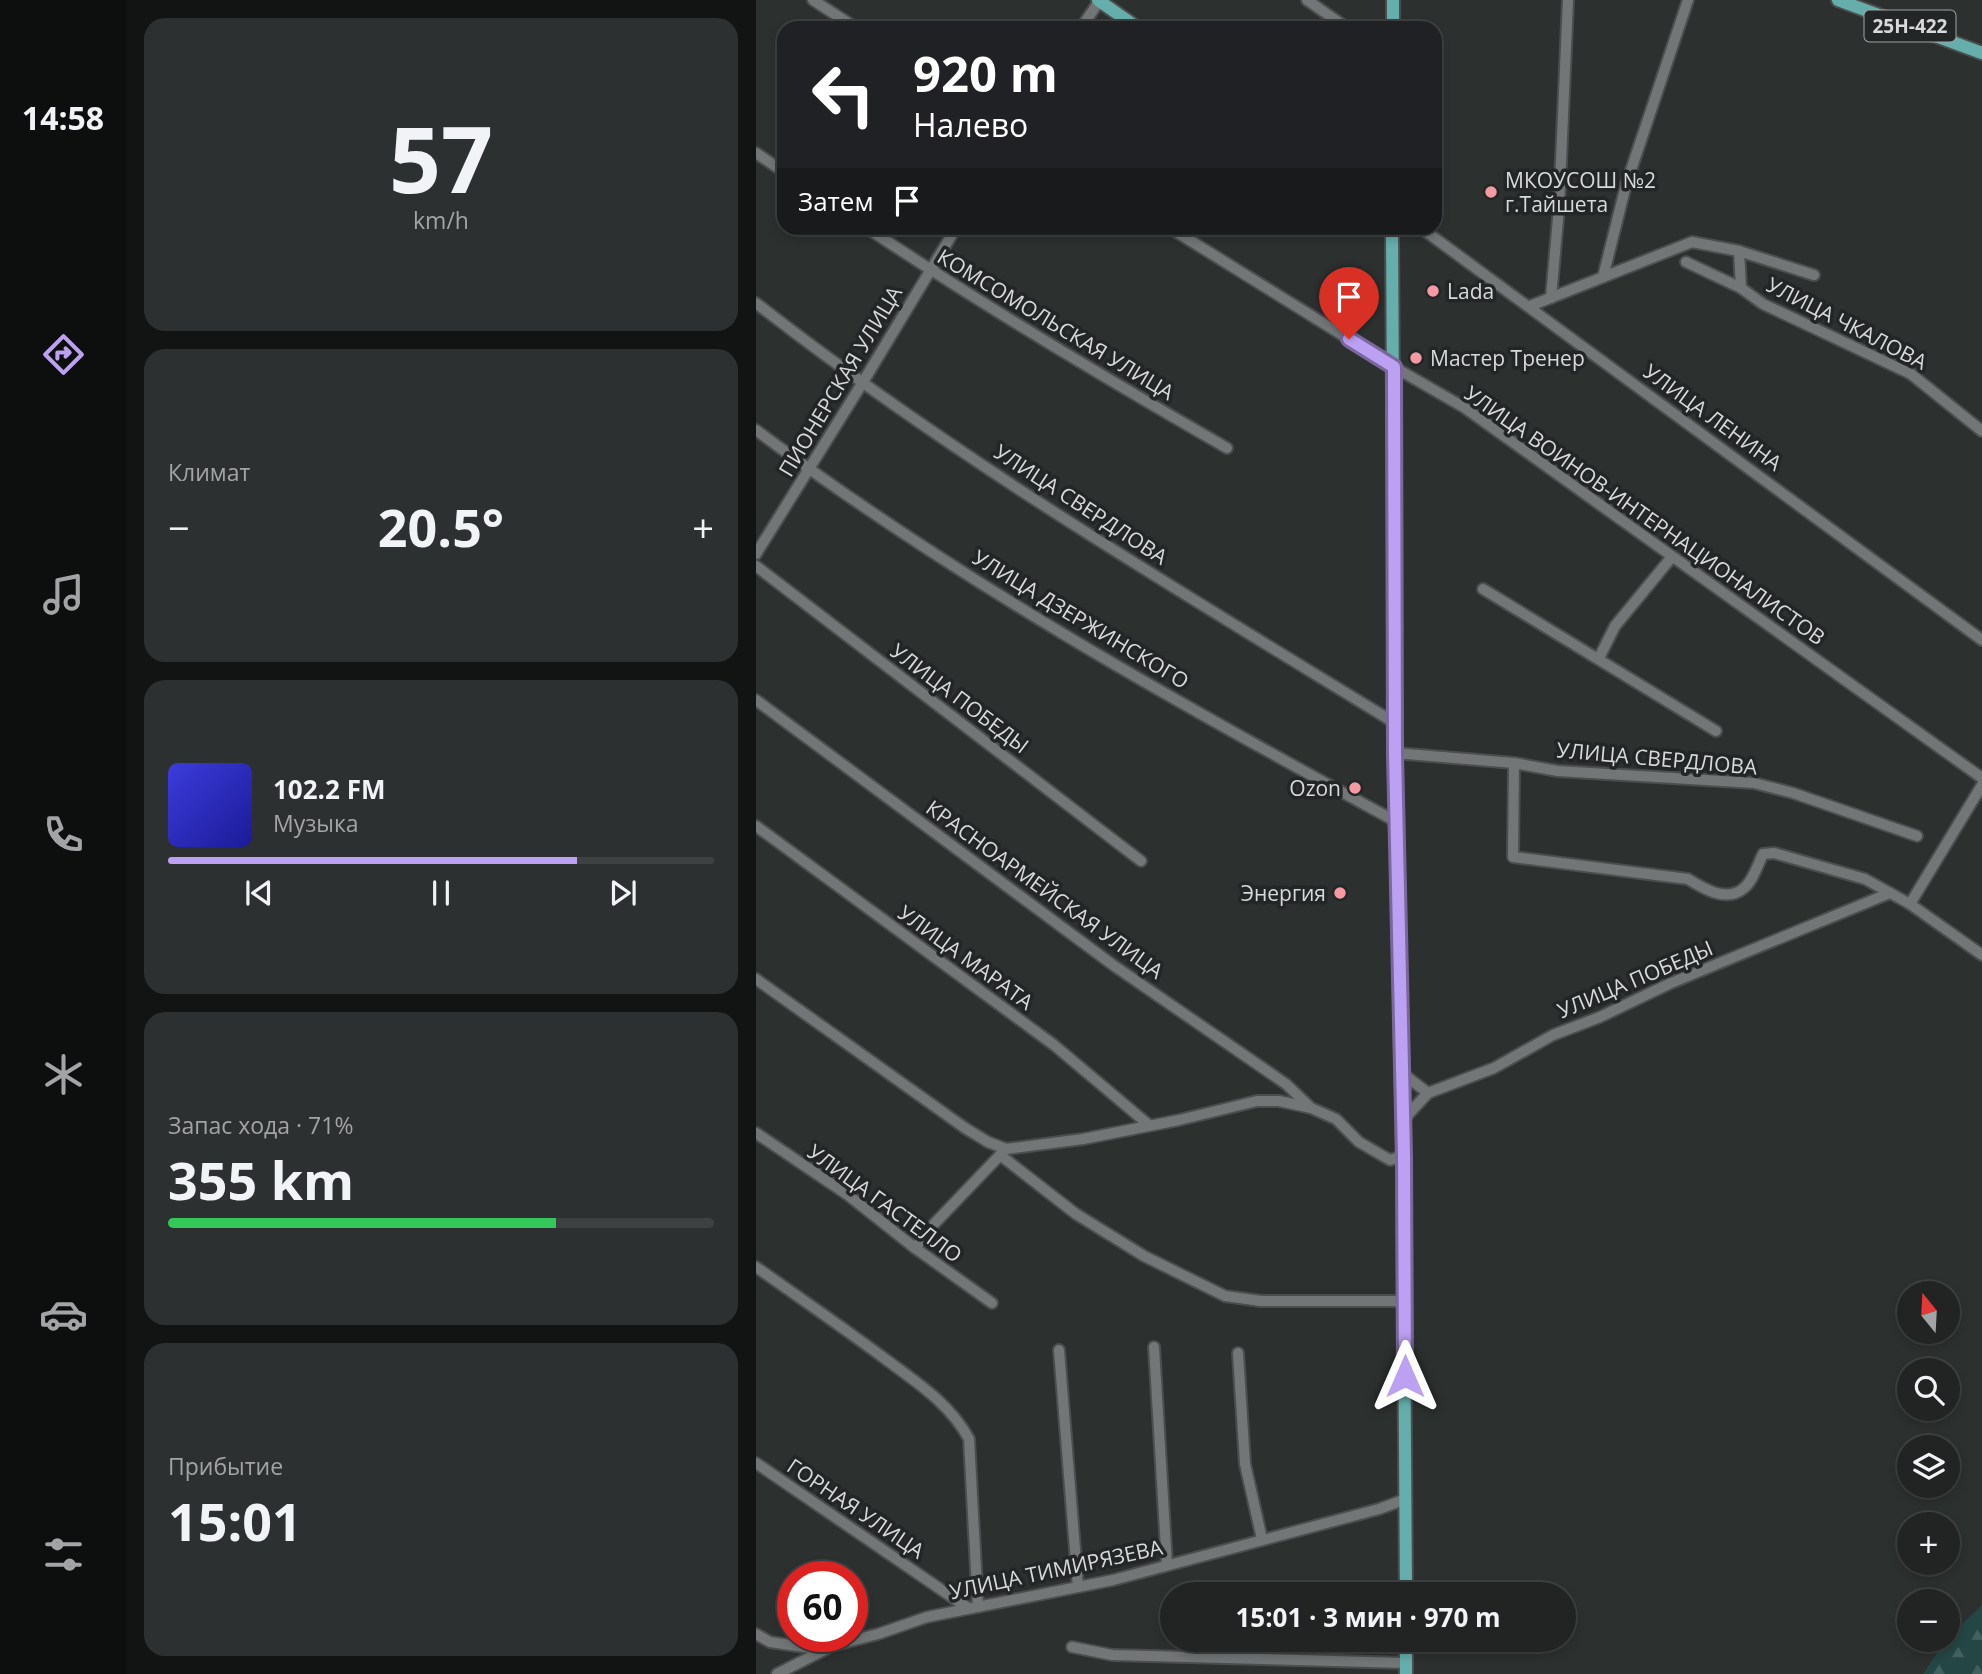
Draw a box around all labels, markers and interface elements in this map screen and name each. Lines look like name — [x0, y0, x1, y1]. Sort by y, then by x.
road number: 25Н-422 — [1864, 10, 1956, 42]
text: 920 m — [913, 40, 1058, 106]
icon: left — [798, 49, 889, 140]
text: 14:58 — [22, 96, 104, 139]
text: 57 — [389, 96, 493, 220]
text: Налево — [913, 103, 1028, 146]
place label: МКОУСОШ №2 г.Тайшета — [1505, 166, 1656, 218]
icon: arrive — [888, 182, 926, 220]
text: Затем — [798, 183, 874, 219]
marker: МКОУСОШ №2 г.Тайшета — [1483, 184, 1499, 200]
text: km/h — [413, 204, 469, 236]
street label: КОМСОМОЛЬСКАЯ УЛИЦА — [932, 242, 1180, 406]
pin — [1319, 267, 1379, 339]
street label: УЛИЦА ЧКАЛОВА — [1762, 270, 1933, 376]
place label: Lada — [1447, 277, 1494, 305]
icon: arrive — [1330, 278, 1368, 316]
street label: ПИОНЕРСКАЯ УЛИЦА — [772, 280, 908, 482]
marker: Lada — [1425, 283, 1441, 299]
icon: directions — [39, 330, 88, 379]
place label: Мастер Тренер — [1430, 344, 1585, 372]
marker: Мастер Тренер — [1408, 350, 1424, 366]
street label: УЛИЦА ЛЕНИНА — [1638, 357, 1788, 477]
street label: УЛИЦА ВОИНОВ-ИНТЕРНАЦИОНАЛИСТОВ — [1459, 379, 1831, 651]
street label: УЛИЦА СВЕРДЛОВА — [989, 437, 1174, 571]
text: Климат — [168, 456, 250, 488]
text: 20.5° — [378, 491, 504, 562]
text: − — [168, 501, 190, 553]
text: + — [692, 501, 714, 553]
street label: УЛИЦА ДЗЕРЖИНСКОГО — [968, 543, 1194, 695]
icon: music — [39, 570, 88, 619]
street label: УЛИЦА ПОБЕДЫ — [885, 637, 1035, 759]
street label: УЛИЦА СВЕРДЛОВА — [1555, 735, 1759, 781]
text: 102.2 FM — [273, 771, 385, 807]
place label: Ozon — [1289, 774, 1341, 802]
marker: Ozon — [1347, 780, 1363, 796]
street label: КРАСНОАРМЕЙСКАЯ УЛИЦА — [921, 793, 1170, 985]
text: Музыка — [273, 807, 359, 839]
icon: phone — [39, 810, 88, 859]
icon: previous — [240, 874, 278, 912]
icon: pause — [422, 874, 460, 912]
icon: next — [604, 874, 642, 912]
place label: Энергия — [1241, 879, 1326, 907]
marker: Энергия — [1332, 885, 1348, 901]
street label: УЛИЦА МАРАТА — [893, 898, 1040, 1016]
street label: УЛИЦА ПОБЕДЫ — [1553, 934, 1717, 1024]
icon: climate — [39, 1050, 88, 1099]
text: Запас хода · 71% — [168, 1109, 353, 1141]
street label: УЛИЦА ГАСТЕЛЛО — [802, 1137, 968, 1269]
text: 355 km — [168, 1144, 354, 1215]
north arrow — [1897, 1281, 1960, 1344]
map controls — [1897, 1281, 1960, 1652]
icon: car — [39, 1290, 88, 1339]
position arrow — [1368, 1339, 1442, 1413]
button: search — [1897, 1358, 1960, 1421]
button: layers — [1897, 1435, 1960, 1498]
text: Прибытие — [168, 1450, 283, 1482]
street label: ГОРНАЯ УЛИЦА — [782, 1452, 931, 1565]
text: 15:01 — [168, 1485, 302, 1556]
button: + — [1897, 1512, 1960, 1575]
icon: filters — [39, 1530, 88, 1579]
street label: УЛИЦА ТИМИРЯЗЕВА — [947, 1533, 1166, 1605]
speed limit sign: 60 — [777, 1561, 868, 1652]
button: − — [1897, 1589, 1960, 1652]
text: 15:01 · 3 мин · 970 m — [1235, 1599, 1501, 1635]

